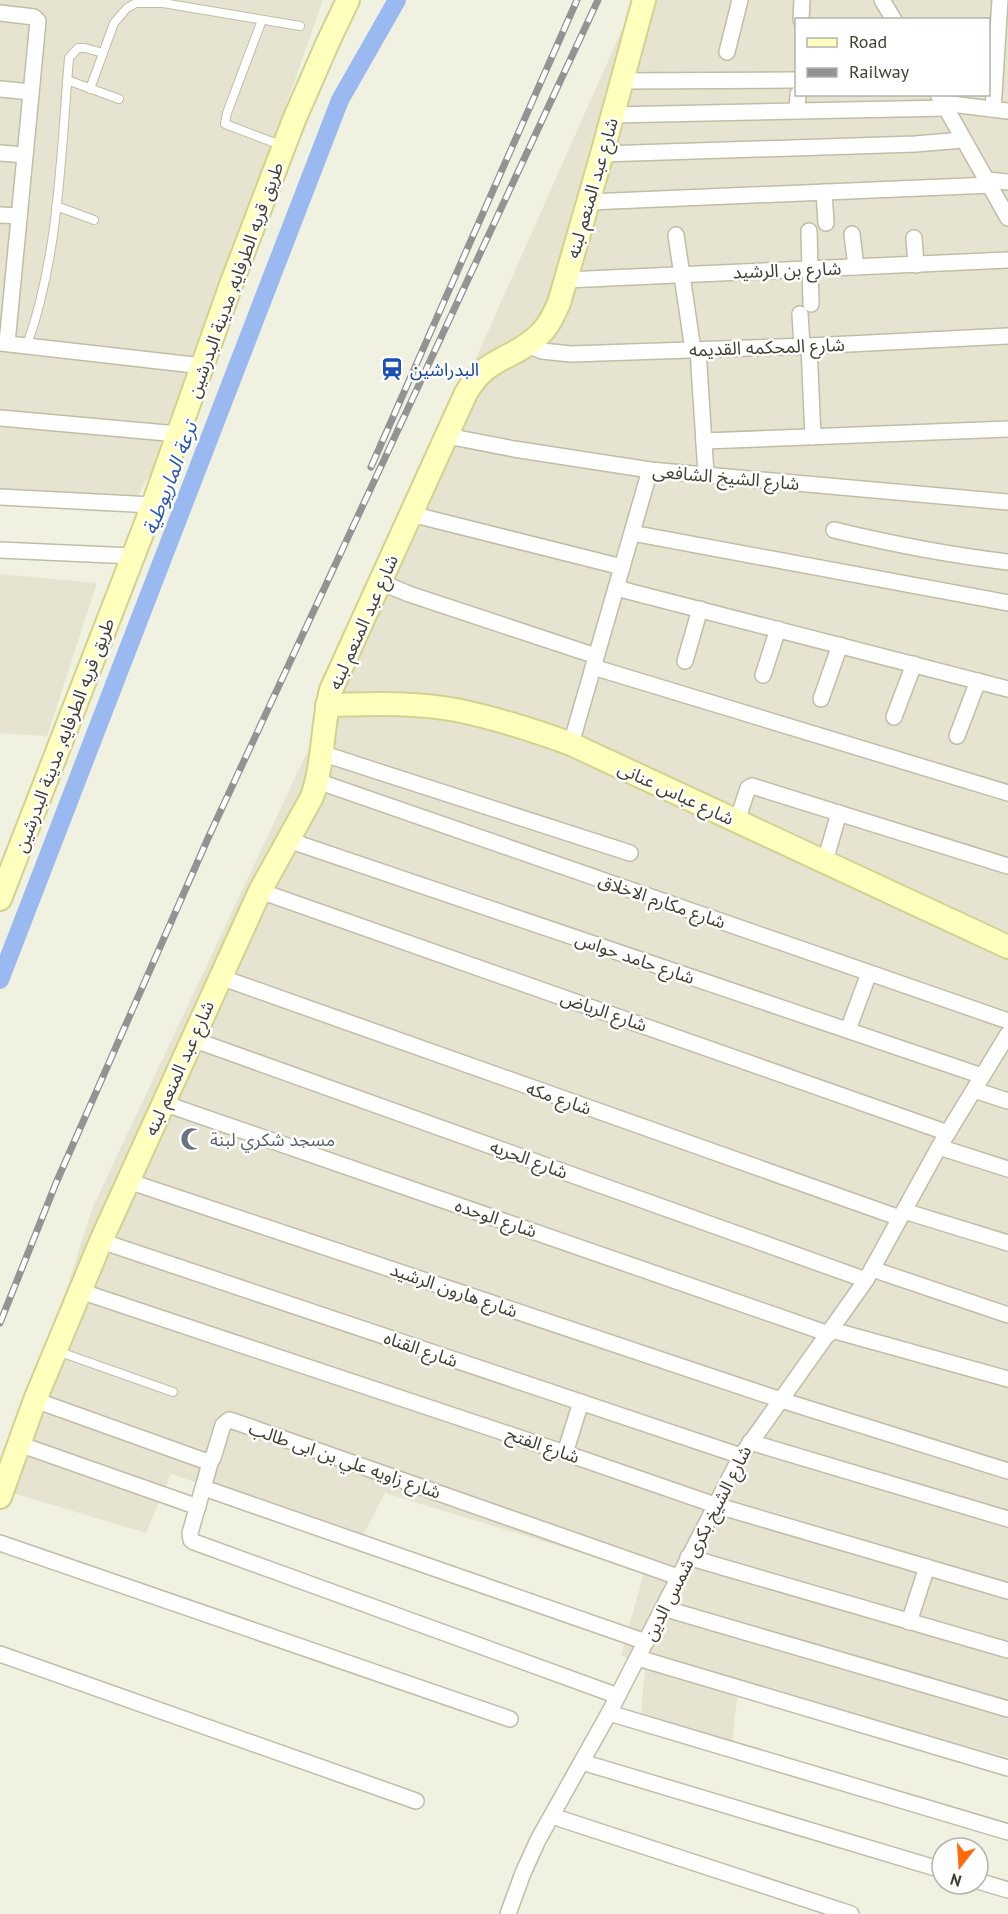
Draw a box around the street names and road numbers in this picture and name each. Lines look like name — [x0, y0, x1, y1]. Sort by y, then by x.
street label: شارع عبد المنعم لبنه — [561, 115, 626, 262]
street label: طريق قريه الطرفايه, مدينة البدرشين — [182, 159, 288, 401]
street label: شارع بن الرشيد — [732, 257, 842, 286]
street label: شارع المحكمه القديمه — [689, 333, 845, 364]
street label: شارع الشيخ الشافعى — [651, 459, 800, 498]
street label: شارع عبد المنعم لبنه — [323, 551, 406, 694]
street label: طريق قريه الطرفايه, مدينة البدرشين — [9, 615, 119, 855]
street label: شارع عباس عنانى — [613, 756, 738, 833]
street label: شارع مكارم الاخلاق — [594, 868, 729, 936]
street label: شارع حامد حواس — [571, 927, 698, 992]
street label: شارع الرياض — [557, 986, 650, 1039]
street label: شارع عبد المنعم لبنه — [139, 997, 222, 1140]
street label: شارع مكه — [522, 1076, 595, 1123]
street label: شارع الحريه — [486, 1134, 571, 1186]
street label: شارع الوحده — [451, 1193, 540, 1246]
street label: شارع هارون الرشيد — [386, 1257, 521, 1325]
street label: شارع القناه — [380, 1326, 461, 1375]
street label: شارع زاويه علي بن ابى طالب — [245, 1416, 444, 1507]
street label: شارع الفتح — [502, 1422, 583, 1471]
street label: شارع الشيخ بكرى شمس الدين — [638, 1441, 759, 1646]

